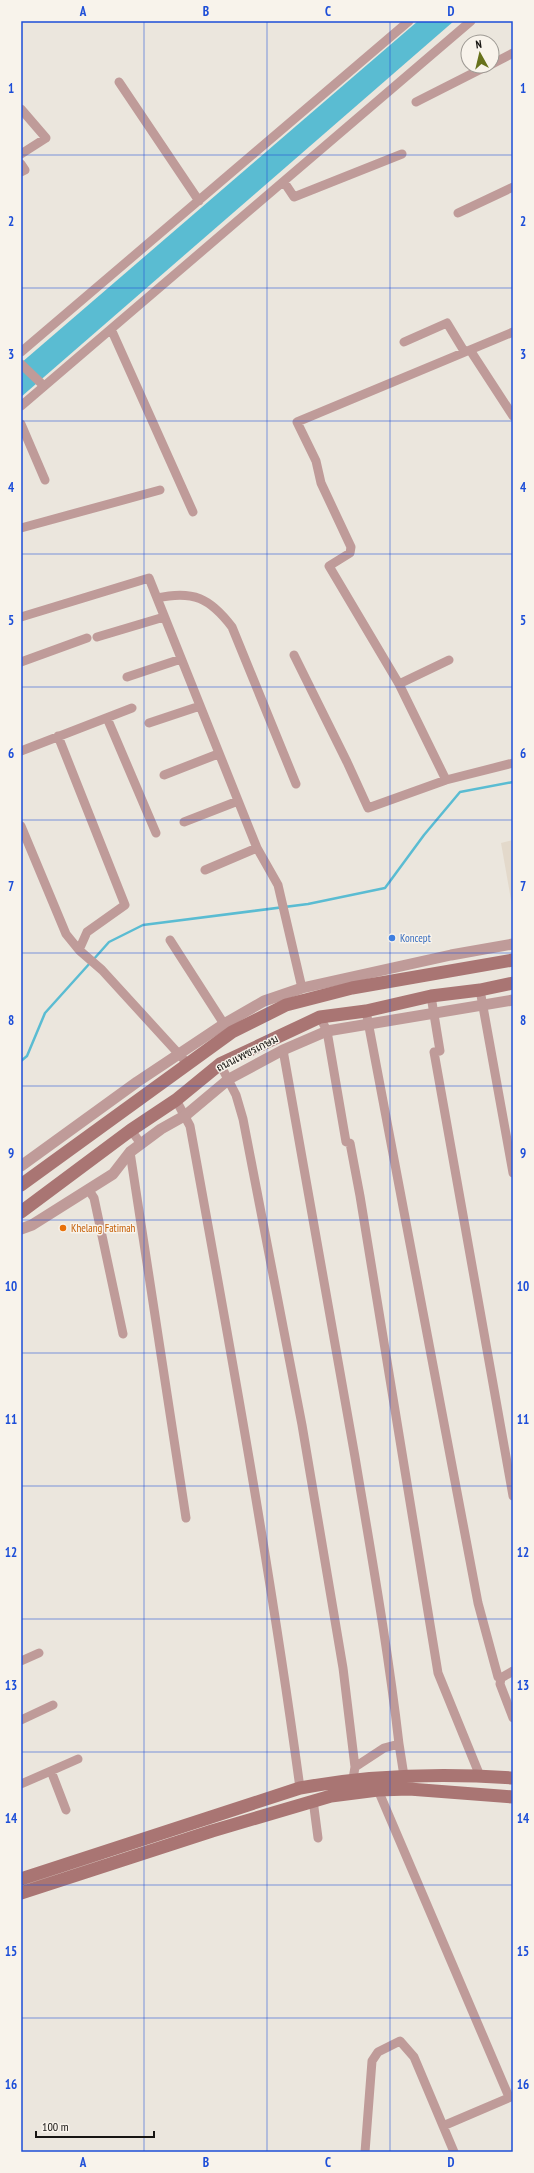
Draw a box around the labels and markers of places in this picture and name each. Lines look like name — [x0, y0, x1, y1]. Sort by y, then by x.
place label: Koncept — [400, 931, 431, 945]
marker: Koncept — [387, 933, 397, 943]
place label: Khelang Fatimah — [71, 1221, 136, 1235]
marker: Khelang Fatimah — [58, 1223, 68, 1233]

